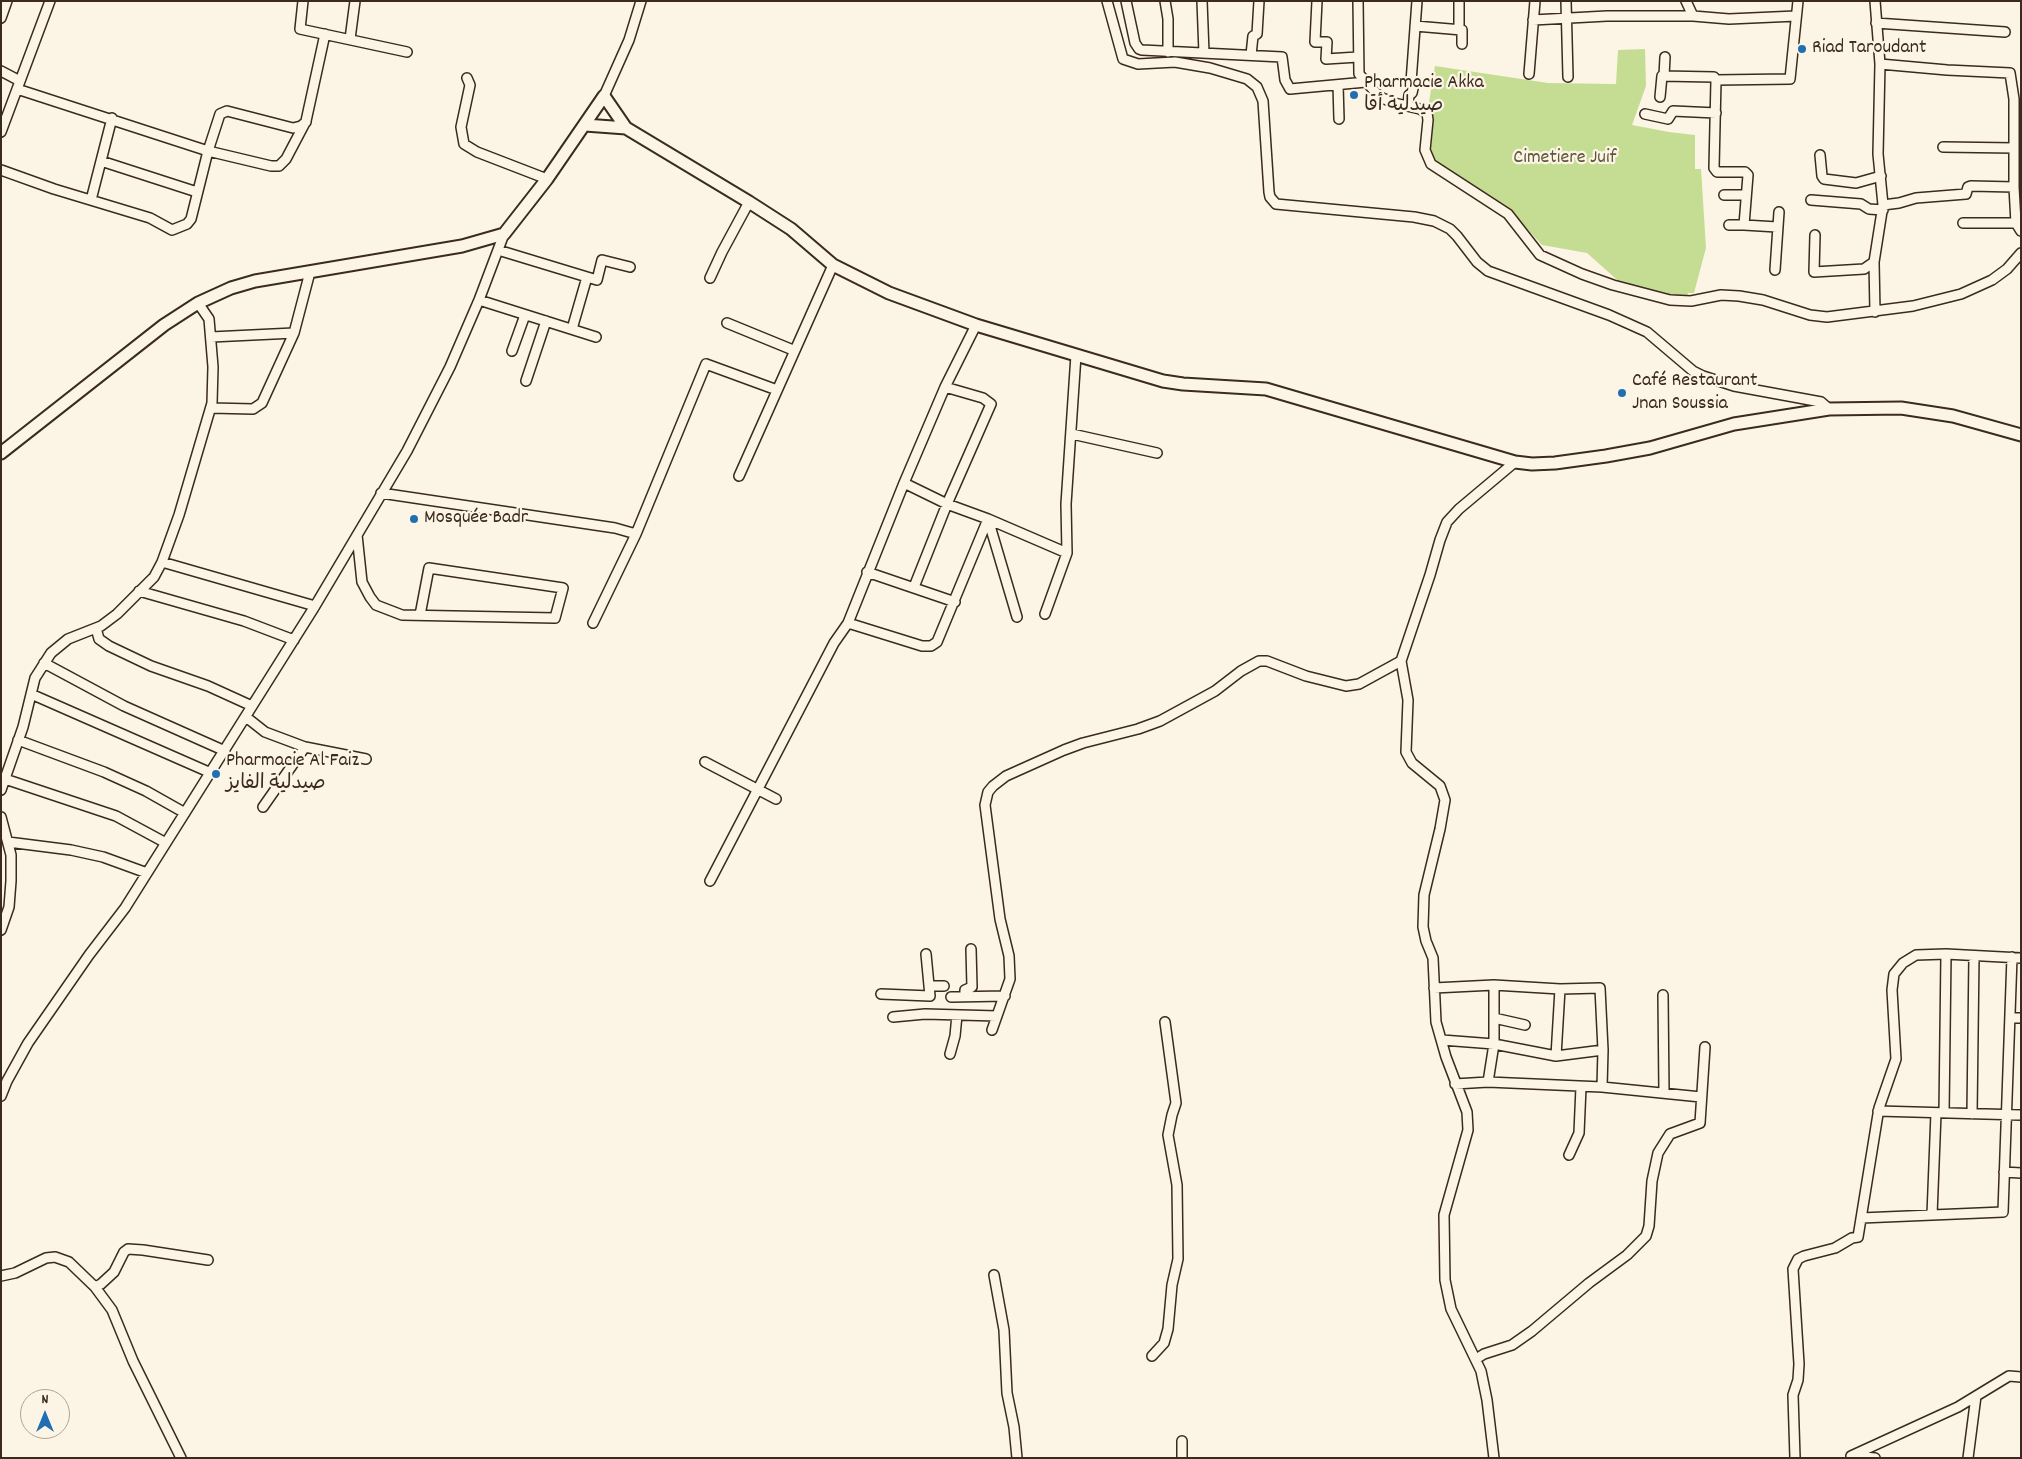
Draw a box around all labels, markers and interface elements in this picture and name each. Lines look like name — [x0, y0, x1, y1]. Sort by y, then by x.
place label: Riad Taroudant — [1812, 37, 1926, 61]
marker: Riad Taroudant — [1796, 43, 1808, 55]
place label: Pharmacie Akka صيدلية أقا — [1364, 72, 1484, 119]
marker: Pharmacie Akka صيدلية أقا — [1348, 89, 1360, 101]
park label: Cimetiere Juif — [1513, 147, 1617, 171]
place label: Café Restaurant Jnan Soussia — [1632, 370, 1757, 417]
marker: Café Restaurant Jnan Soussia — [1616, 387, 1628, 399]
place label: Mosquée Badr — [424, 507, 528, 531]
marker: Mosquée Badr — [408, 513, 420, 525]
place label: Pharmacie Al Faiz صيدلية الفايز — [226, 750, 359, 797]
marker: Pharmacie Al Faiz صيدلية الفايز — [210, 768, 222, 780]
north arrow — [20, 1389, 70, 1439]
text: N — [42, 1390, 48, 1410]

